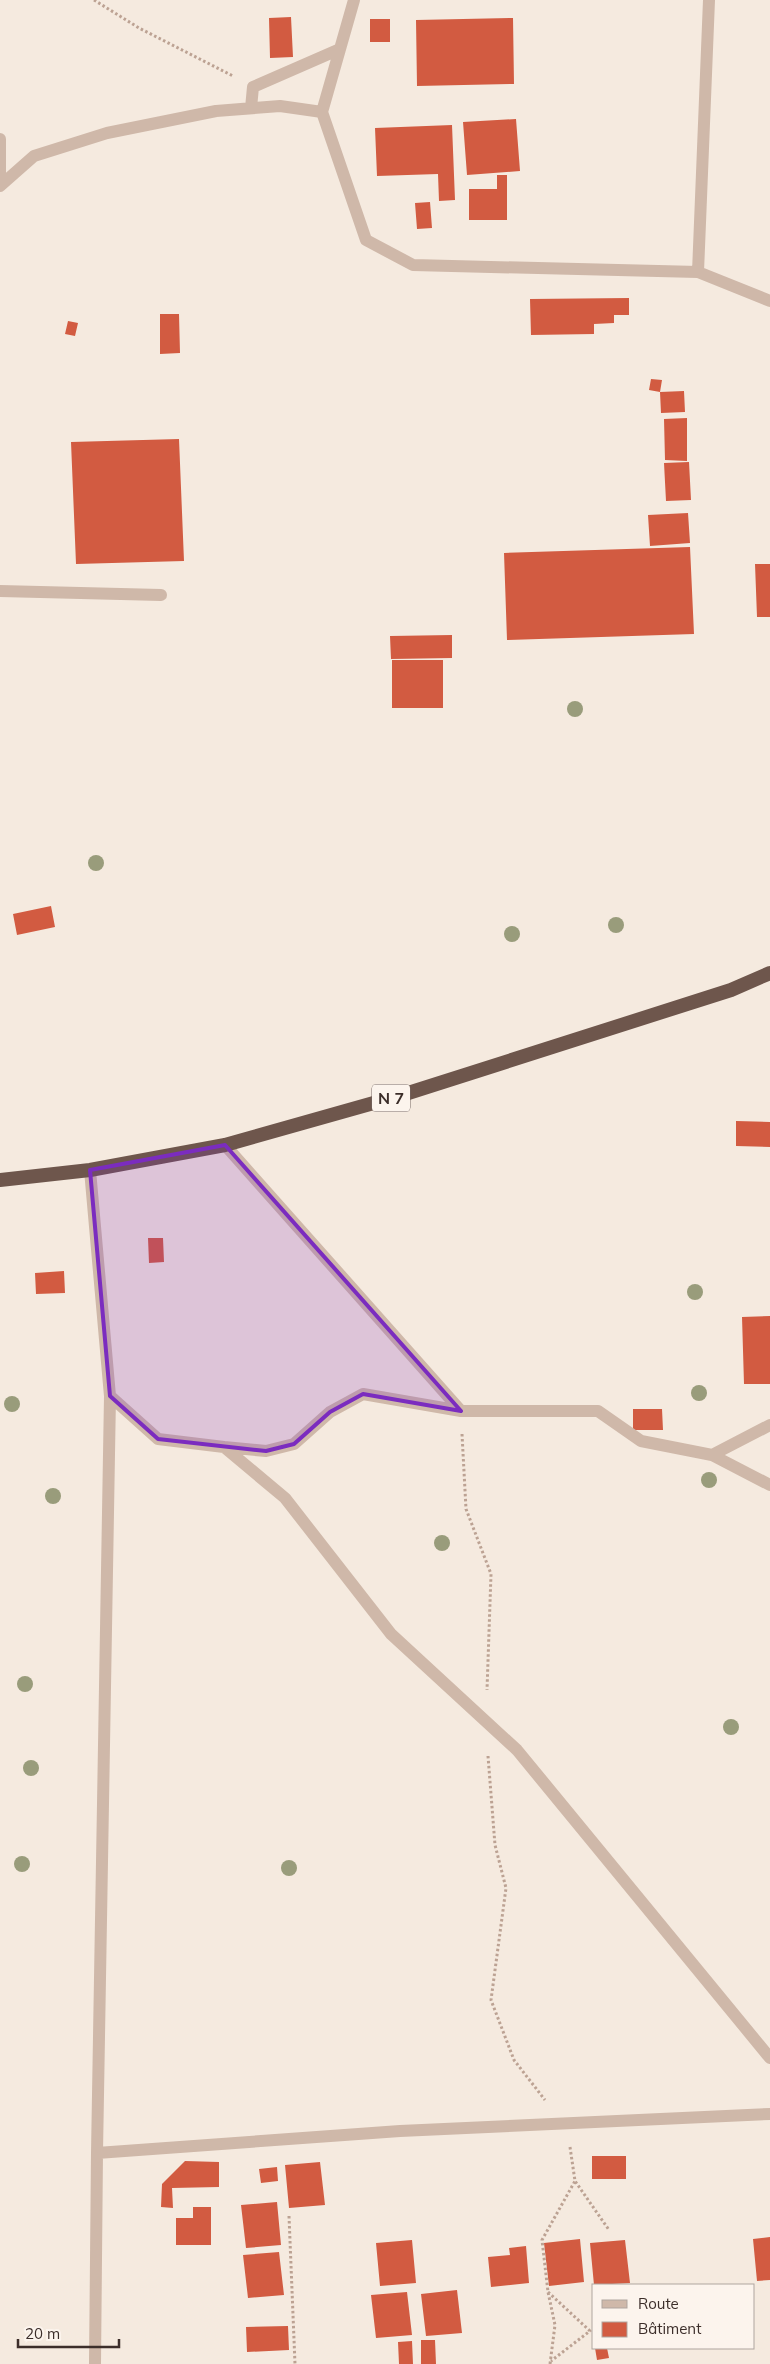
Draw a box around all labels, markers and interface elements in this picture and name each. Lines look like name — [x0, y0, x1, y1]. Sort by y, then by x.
road number: N 7 — [372, 1084, 410, 1112]
legend — [592, 2284, 755, 2349]
text: Route — [638, 2294, 679, 2313]
scale bar — [18, 2316, 119, 2348]
text: Bâtiment — [638, 2319, 701, 2338]
text: 20 m — [25, 2324, 60, 2343]

